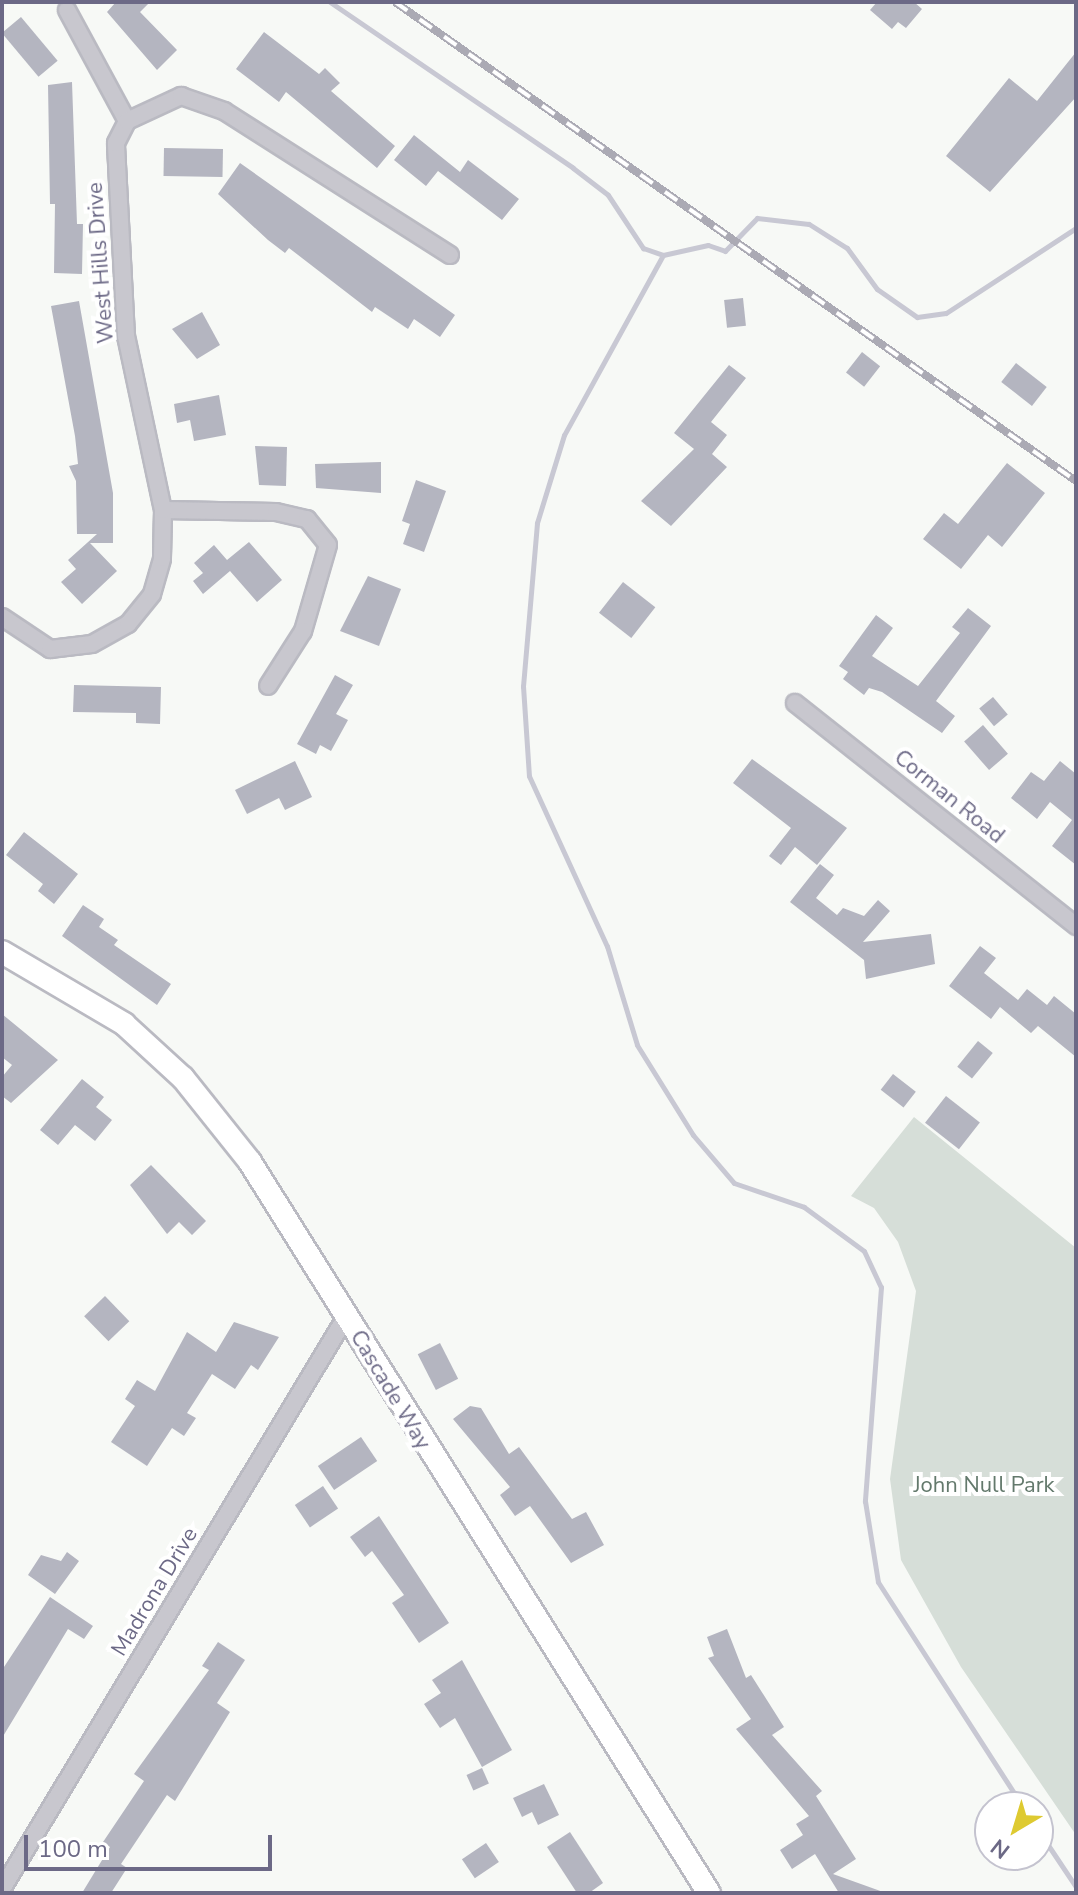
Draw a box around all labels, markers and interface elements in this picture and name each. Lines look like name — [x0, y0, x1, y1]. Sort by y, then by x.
street label: West Hills Drive — [82, 181, 120, 345]
street label: Corman Road — [889, 745, 1009, 849]
street label: Cascade Way — [344, 1326, 436, 1454]
park label: John Null Park — [913, 1473, 1055, 1499]
street label: Madrona Drive — [106, 1523, 204, 1661]
north arrow — [974, 1791, 1054, 1871]
scale bar — [28, 1819, 276, 1869]
text: N — [985, 1831, 1016, 1865]
text: 100 m — [38, 1833, 108, 1865]

